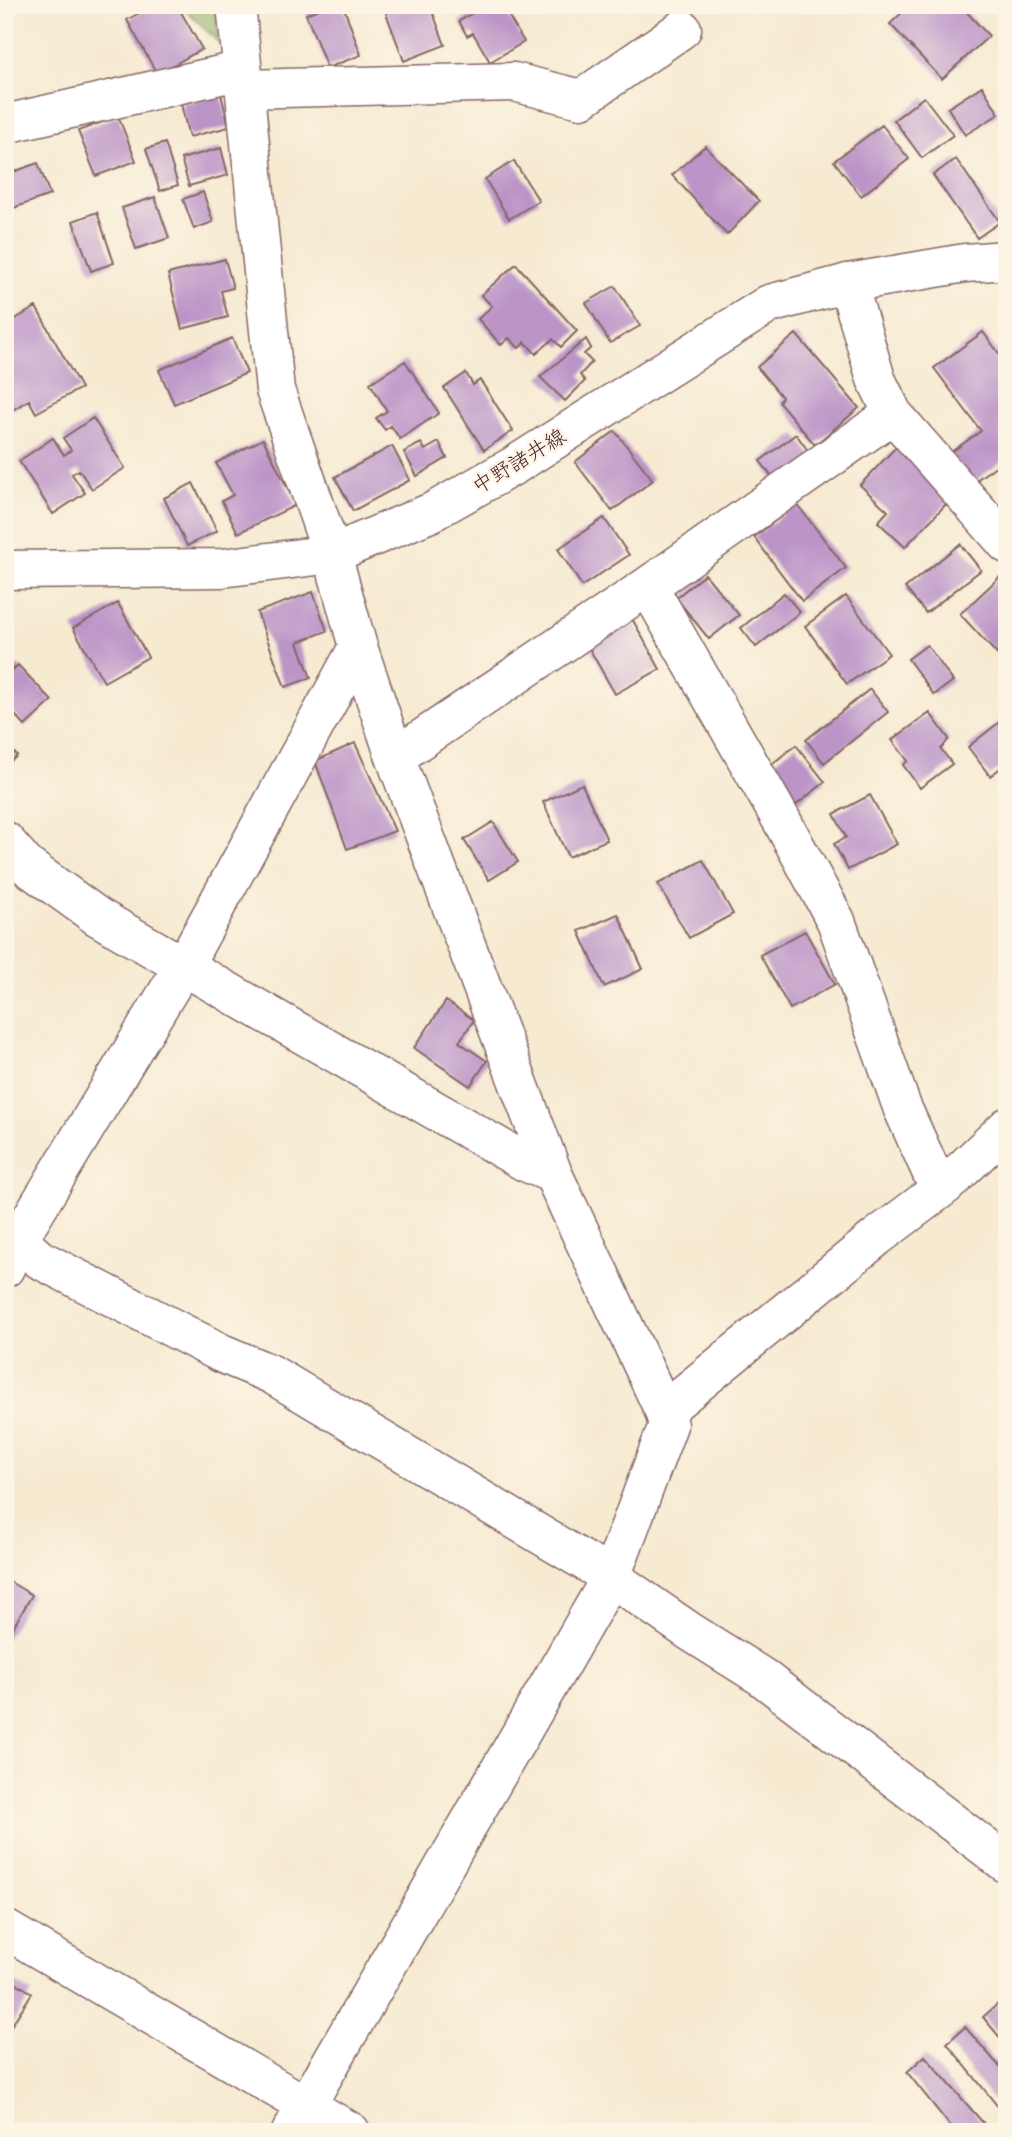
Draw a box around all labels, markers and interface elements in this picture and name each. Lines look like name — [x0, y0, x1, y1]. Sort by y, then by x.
street label: 中野諸井線 — [467, 422, 571, 500]

